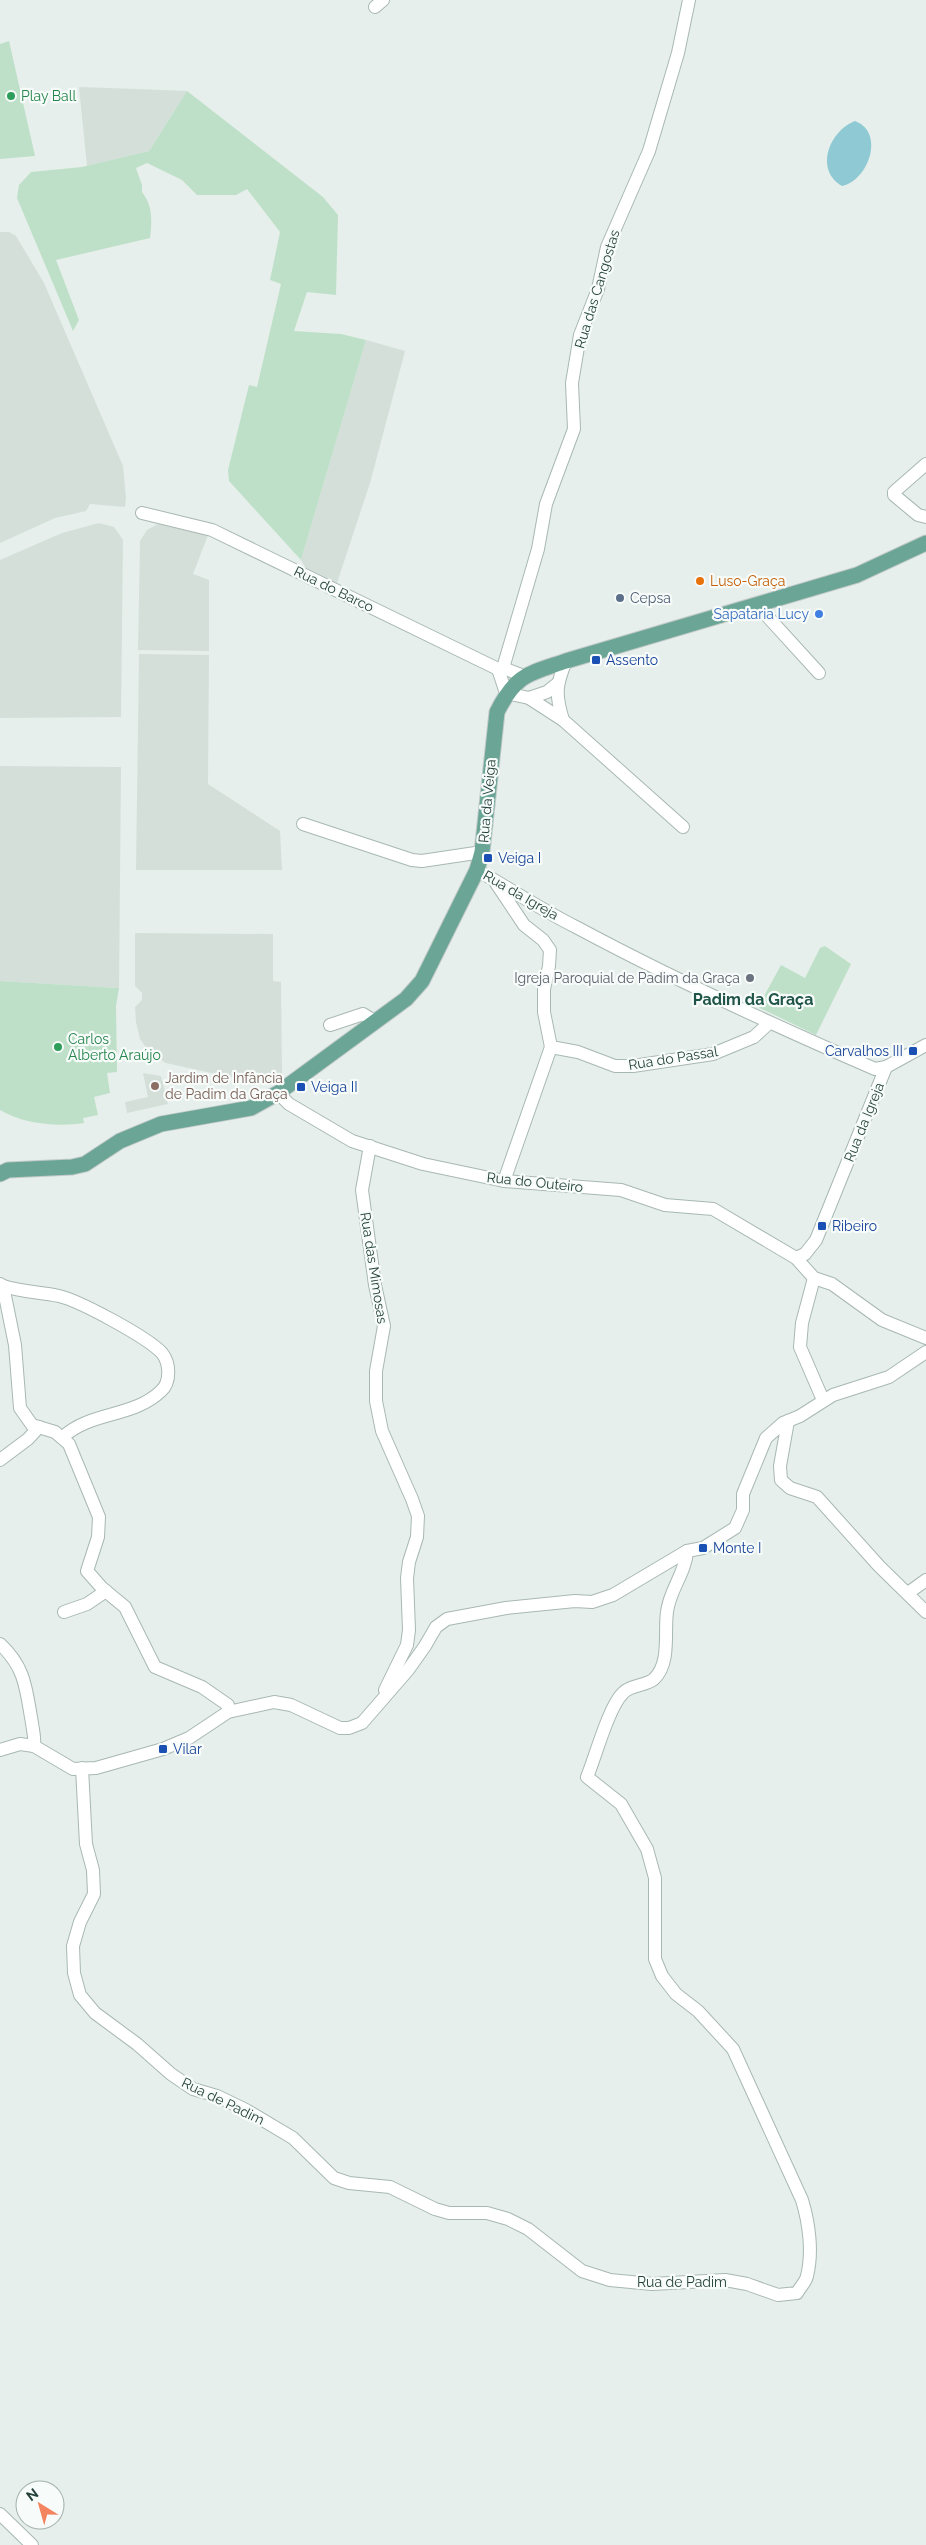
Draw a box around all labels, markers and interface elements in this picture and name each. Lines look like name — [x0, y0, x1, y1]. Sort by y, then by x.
place label: Play Ball — [21, 88, 76, 104]
marker: Play Ball — [5, 90, 17, 102]
street label: Rua das Cangostas — [571, 227, 623, 350]
street label: Rua do Barco — [292, 563, 376, 615]
place label: Luso-Graça — [710, 573, 785, 589]
marker: Luso-Graça — [694, 575, 706, 587]
place label: Cepsa — [630, 590, 671, 606]
marker: Cepsa — [614, 592, 626, 604]
place label: Sapataria Lucy — [714, 606, 809, 622]
marker: Sapataria Lucy — [813, 608, 825, 620]
place label: Assento — [606, 652, 658, 668]
marker: Assento — [590, 654, 602, 666]
street label: Rua da Veiga — [475, 758, 499, 844]
place label: Veiga I — [498, 850, 541, 866]
marker: Veiga I — [482, 852, 494, 864]
street label: Rua da Igreja — [481, 867, 561, 923]
place label: Igreja Paroquial de Padim da Graça — [514, 970, 740, 986]
marker: Igreja Paroquial de Padim da Graça — [744, 972, 756, 984]
district label: Padim da Graça — [693, 990, 813, 1009]
place label: Carlos Alberto Araújo — [68, 1031, 161, 1063]
marker: Carlos Alberto Araújo — [52, 1041, 64, 1053]
street label: Rua do Passal — [627, 1043, 719, 1073]
place label: Carvalhos III — [825, 1043, 903, 1059]
marker: Carvalhos III — [907, 1045, 919, 1057]
place label: Jardim de Infância de Padim da Graça — [165, 1070, 288, 1102]
place label: Veiga II — [311, 1079, 358, 1095]
marker: Jardim de Infância de Padim da Graça — [149, 1080, 161, 1092]
street label: Rua da Igreja — [841, 1080, 887, 1164]
marker: Veiga II — [295, 1081, 307, 1093]
street label: Rua do Outeiro — [486, 1169, 584, 1195]
street label: Rua das Mimosas — [357, 1211, 391, 1325]
place label: Ribeiro — [832, 1218, 877, 1234]
marker: Ribeiro — [816, 1220, 828, 1232]
place label: Monte I — [713, 1540, 761, 1556]
marker: Monte I — [697, 1542, 709, 1554]
place label: Vilar — [173, 1741, 202, 1757]
marker: Vilar — [157, 1743, 169, 1755]
street label: Rua de Padim — [179, 2074, 267, 2128]
street label: Rua de Padim — [637, 2274, 727, 2290]
north arrow — [15, 2480, 65, 2530]
text: N — [23, 2485, 41, 2504]

